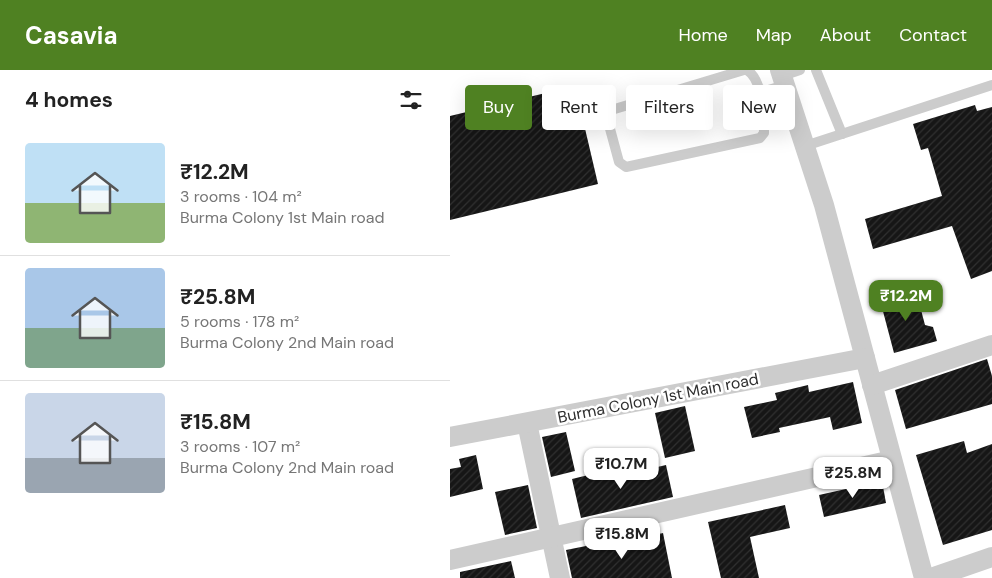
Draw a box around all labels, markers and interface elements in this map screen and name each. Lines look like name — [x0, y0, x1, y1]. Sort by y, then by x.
text: Casavia — [25, 20, 117, 51]
text: Home — [678, 23, 728, 47]
text: Map — [756, 23, 792, 47]
text: About — [820, 23, 871, 47]
text: Contact — [899, 23, 967, 47]
chip: Buy — [465, 85, 532, 130]
chip: Rent — [542, 85, 616, 130]
chip: Filters — [626, 85, 713, 130]
chip: New — [723, 85, 795, 130]
text: 4 homes — [25, 86, 113, 114]
icon: filters — [397, 86, 425, 114]
text: ₹12.2M — [180, 158, 249, 186]
icon: home — [65, 163, 125, 223]
text: 3 rooms · 104 m² — [180, 186, 302, 207]
text: Burma Colony 1st Main road — [180, 207, 385, 228]
pin: ₹12.2M — [865, 280, 947, 322]
text: ₹25.8M — [180, 283, 255, 311]
text: ₹12.2M — [880, 285, 932, 306]
icon: home — [65, 288, 125, 348]
text: 5 rooms · 178 m² — [180, 311, 299, 332]
text: Burma Colony 2nd Main road — [180, 332, 394, 353]
street label: Burma Colony 1st Main road — [556, 368, 760, 428]
text: ₹15.8M — [180, 408, 251, 436]
icon: home — [65, 413, 125, 473]
text: 3 rooms · 107 m² — [180, 436, 300, 457]
pin: ₹10.7M — [580, 448, 662, 490]
text: ₹10.7M — [595, 453, 647, 474]
pin: ₹25.8M — [812, 456, 894, 499]
text: Burma Colony 2nd Main road — [180, 457, 394, 478]
text: ₹25.8M — [824, 462, 882, 483]
pin: ₹15.8M — [581, 518, 663, 560]
text: ₹15.8M — [595, 523, 649, 544]

